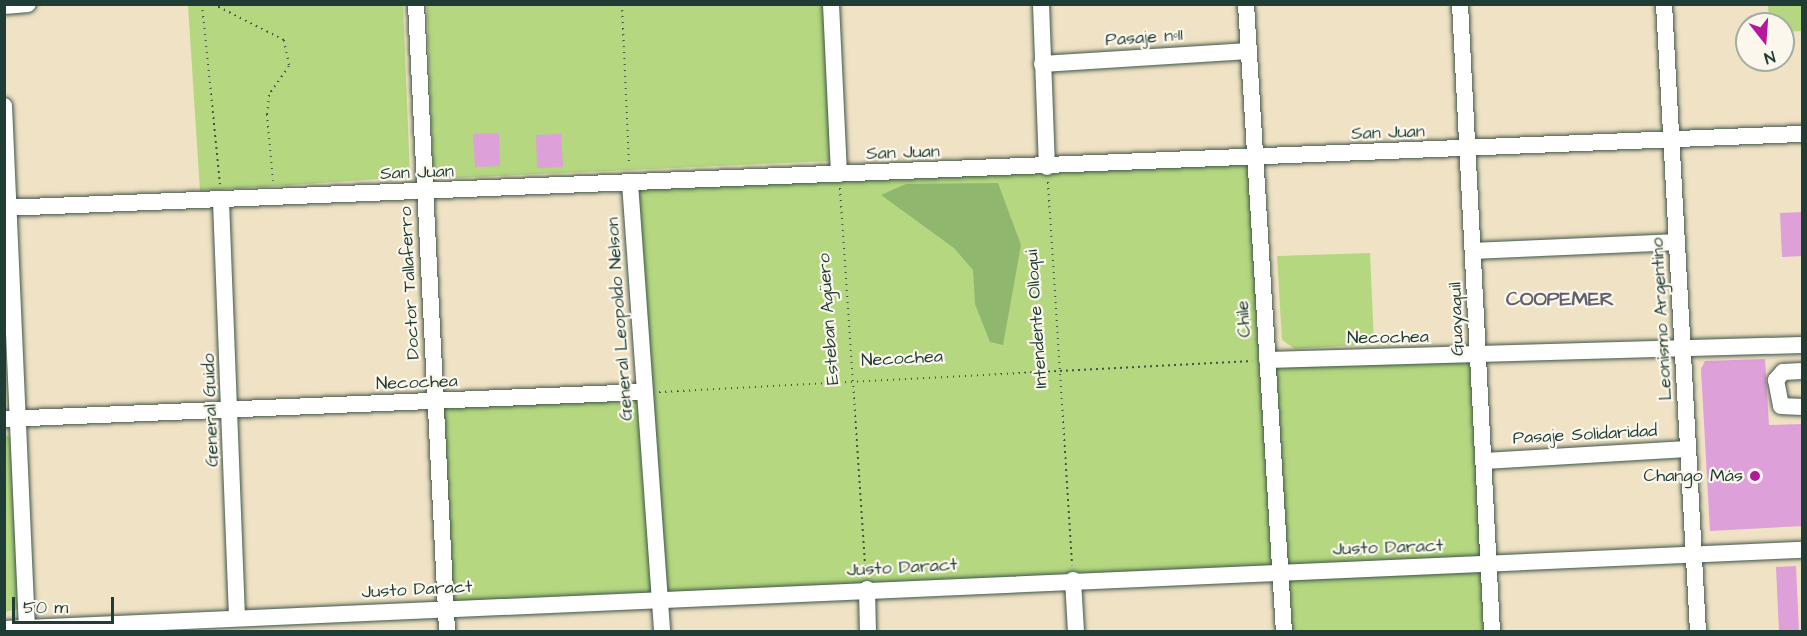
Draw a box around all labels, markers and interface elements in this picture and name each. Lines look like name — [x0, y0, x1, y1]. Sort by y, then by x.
north arrow — [1735, 12, 1795, 72]
street label: Pasaje nº11 — [1105, 25, 1183, 51]
text: N — [1762, 45, 1778, 69]
street label: San Juan — [1351, 121, 1425, 145]
street label: San Juan — [866, 141, 940, 165]
street label: San Juan — [380, 161, 454, 185]
street label: Doctor Tallaferro — [395, 206, 425, 360]
street label: General Leopoldo Nelson — [602, 217, 638, 421]
street label: Leonismo Argentino — [1647, 237, 1677, 401]
street label: Intendente Olloqui — [1021, 249, 1053, 389]
street label: Esteban Agüero — [814, 252, 844, 386]
street label: Guayaquil — [1445, 282, 1469, 356]
district label: COOPEMER — [1506, 287, 1614, 311]
street label: Chile — [1232, 300, 1256, 338]
street label: Necochea — [1347, 326, 1429, 350]
street label: Necochea — [861, 346, 943, 372]
street label: General Guido — [198, 353, 224, 467]
street label: Necochea — [376, 371, 458, 395]
street label: Pasaje Solidaridad — [1512, 420, 1658, 450]
place label: Chango Más — [1643, 465, 1743, 487]
marker: Chango Más — [1748, 469, 1762, 483]
street label: Justo Daract — [1332, 535, 1444, 561]
street label: Justo Daract — [846, 554, 958, 582]
street label: Justo Daract — [361, 576, 473, 604]
scale bar — [15, 585, 117, 623]
text: 50 m — [23, 595, 68, 620]

